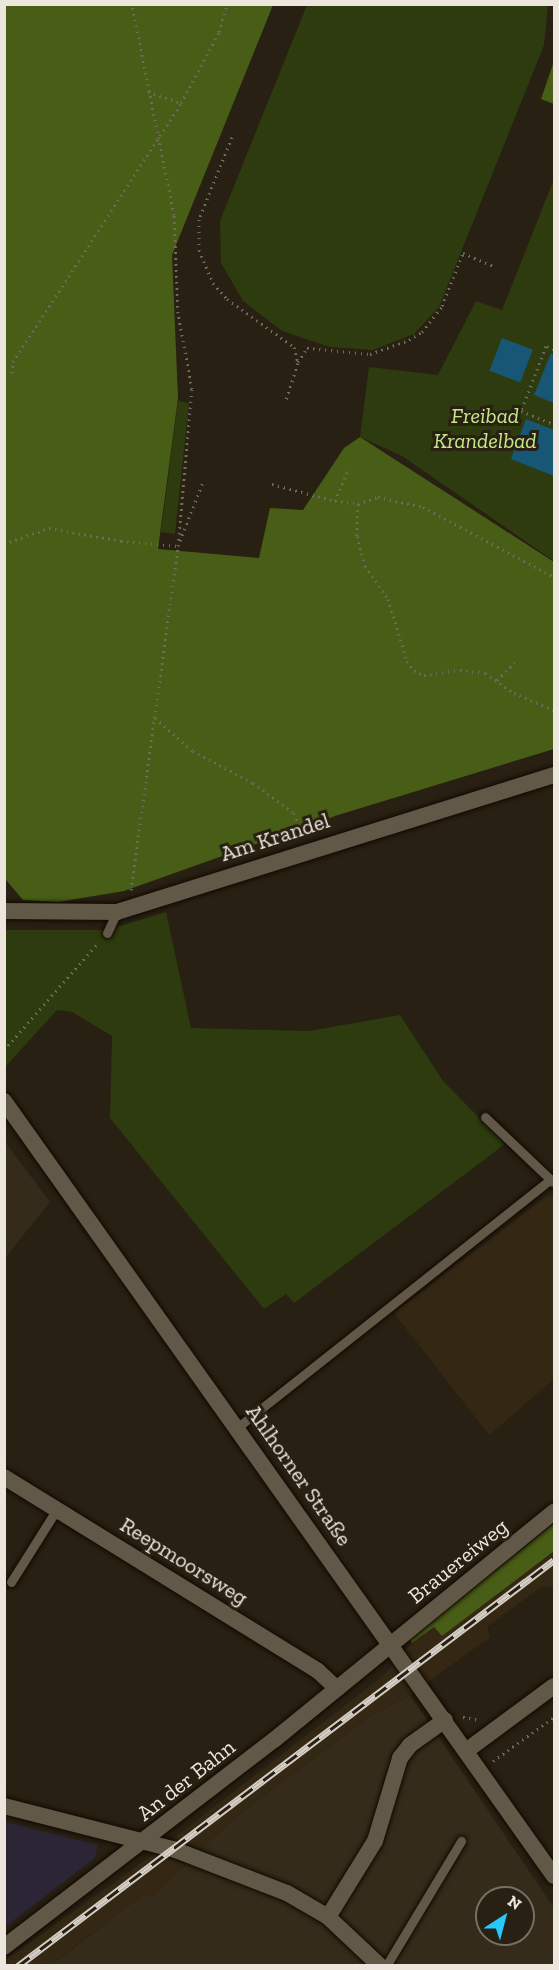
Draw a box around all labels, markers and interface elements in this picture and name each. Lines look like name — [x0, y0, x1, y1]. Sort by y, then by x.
park label: Freibad Krandelbad — [433, 402, 537, 454]
street label: Am Krandel — [217, 807, 333, 867]
street label: Ahlhorner Straße — [240, 1399, 358, 1551]
street label: Reepmoorsweg — [115, 1511, 253, 1611]
street label: Brauereiweg — [403, 1513, 513, 1609]
street label: An der Bahn — [132, 1733, 240, 1827]
north arrow — [475, 1886, 535, 1946]
text: N — [504, 1891, 525, 1914]

